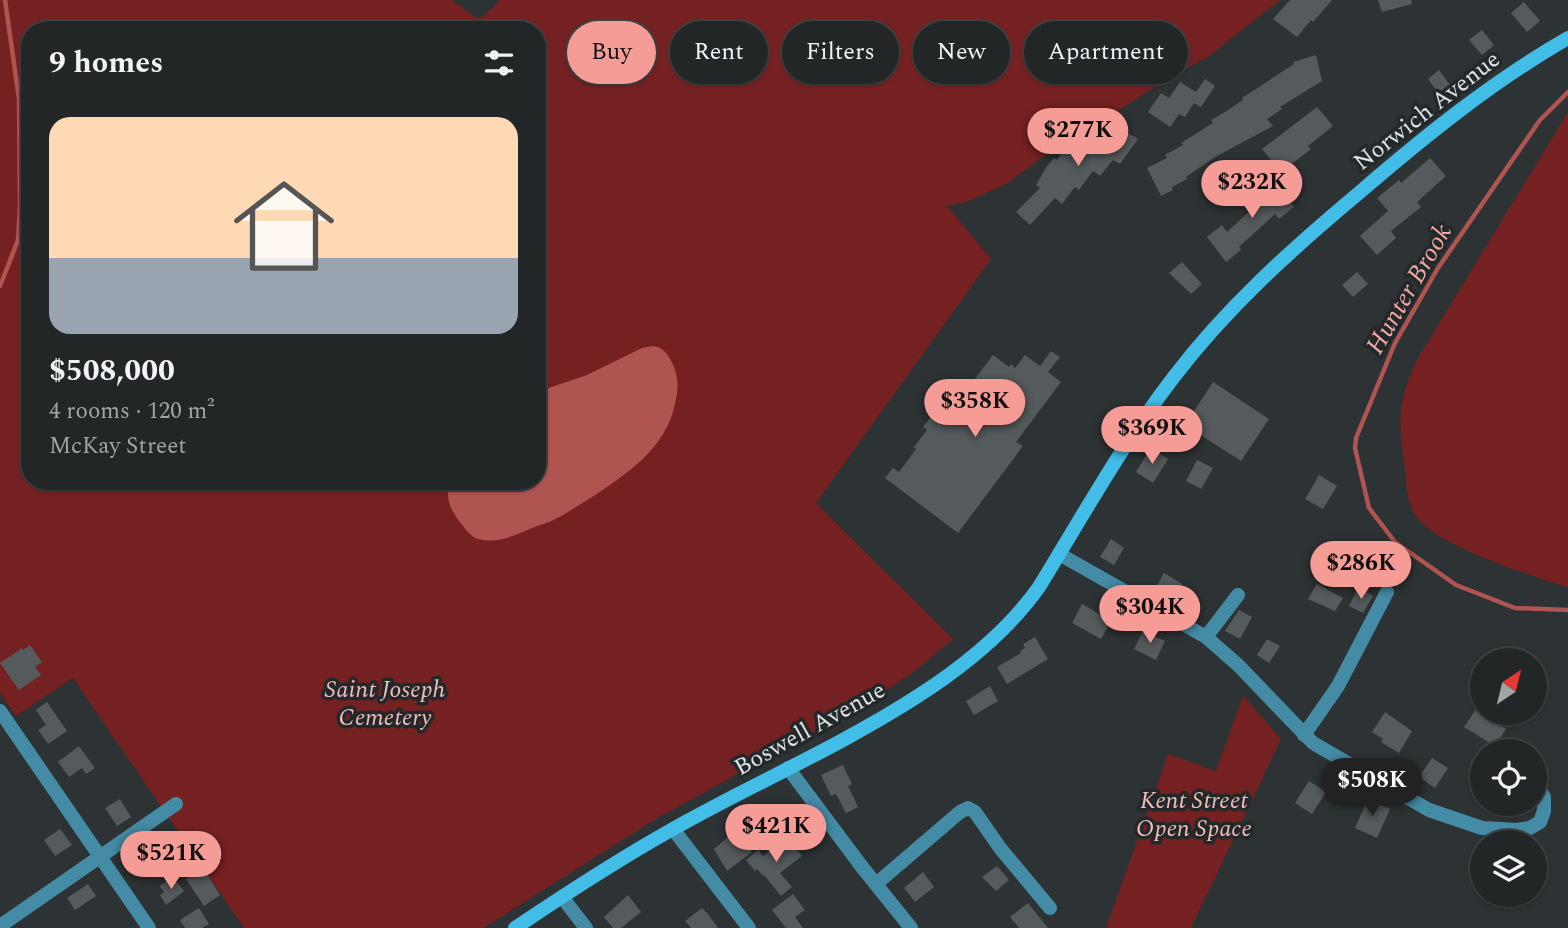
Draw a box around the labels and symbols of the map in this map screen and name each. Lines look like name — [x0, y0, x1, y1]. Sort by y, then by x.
street label: Norwich Avenue — [1346, 42, 1508, 180]
pin: $277K — [1029, 108, 1127, 168]
pin: $232K — [1203, 160, 1301, 220]
water label: Hunter Brook — [1355, 216, 1463, 362]
pin: $358K — [926, 380, 1024, 439]
pin: $369K — [1103, 406, 1201, 466]
pin: $286K — [1312, 542, 1410, 601]
pin: $304K — [1101, 586, 1199, 645]
north arrow — [1470, 648, 1547, 724]
park label: Saint Joseph Cemetery — [325, 672, 445, 736]
street label: Boswell Avenue — [728, 672, 892, 786]
pin: $508K — [1323, 758, 1421, 818]
park label: Kent Street Open Space — [1136, 783, 1252, 847]
pin: $421K — [727, 804, 825, 864]
pin: $521K — [122, 832, 220, 891]

